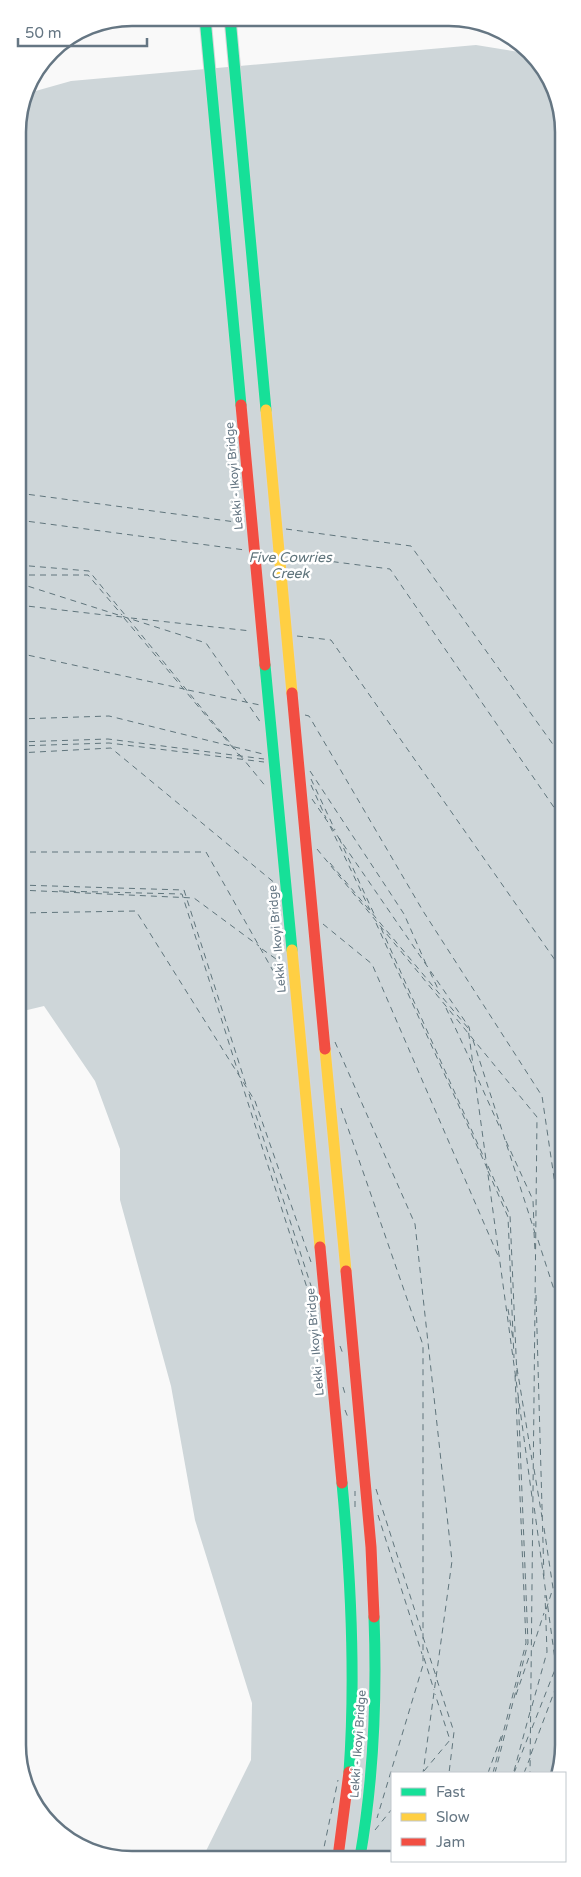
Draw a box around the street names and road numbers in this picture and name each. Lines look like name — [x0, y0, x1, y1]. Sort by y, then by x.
street label: Lekki - Ikoyi Bridge — [222, 421, 246, 530]
street label: Lekki - Ikoyi Bridge — [265, 884, 289, 993]
street label: Lekki - Ikoyi Bridge — [303, 1287, 327, 1396]
street label: Lekki - Ikoyi Bridge — [347, 1689, 369, 1798]

